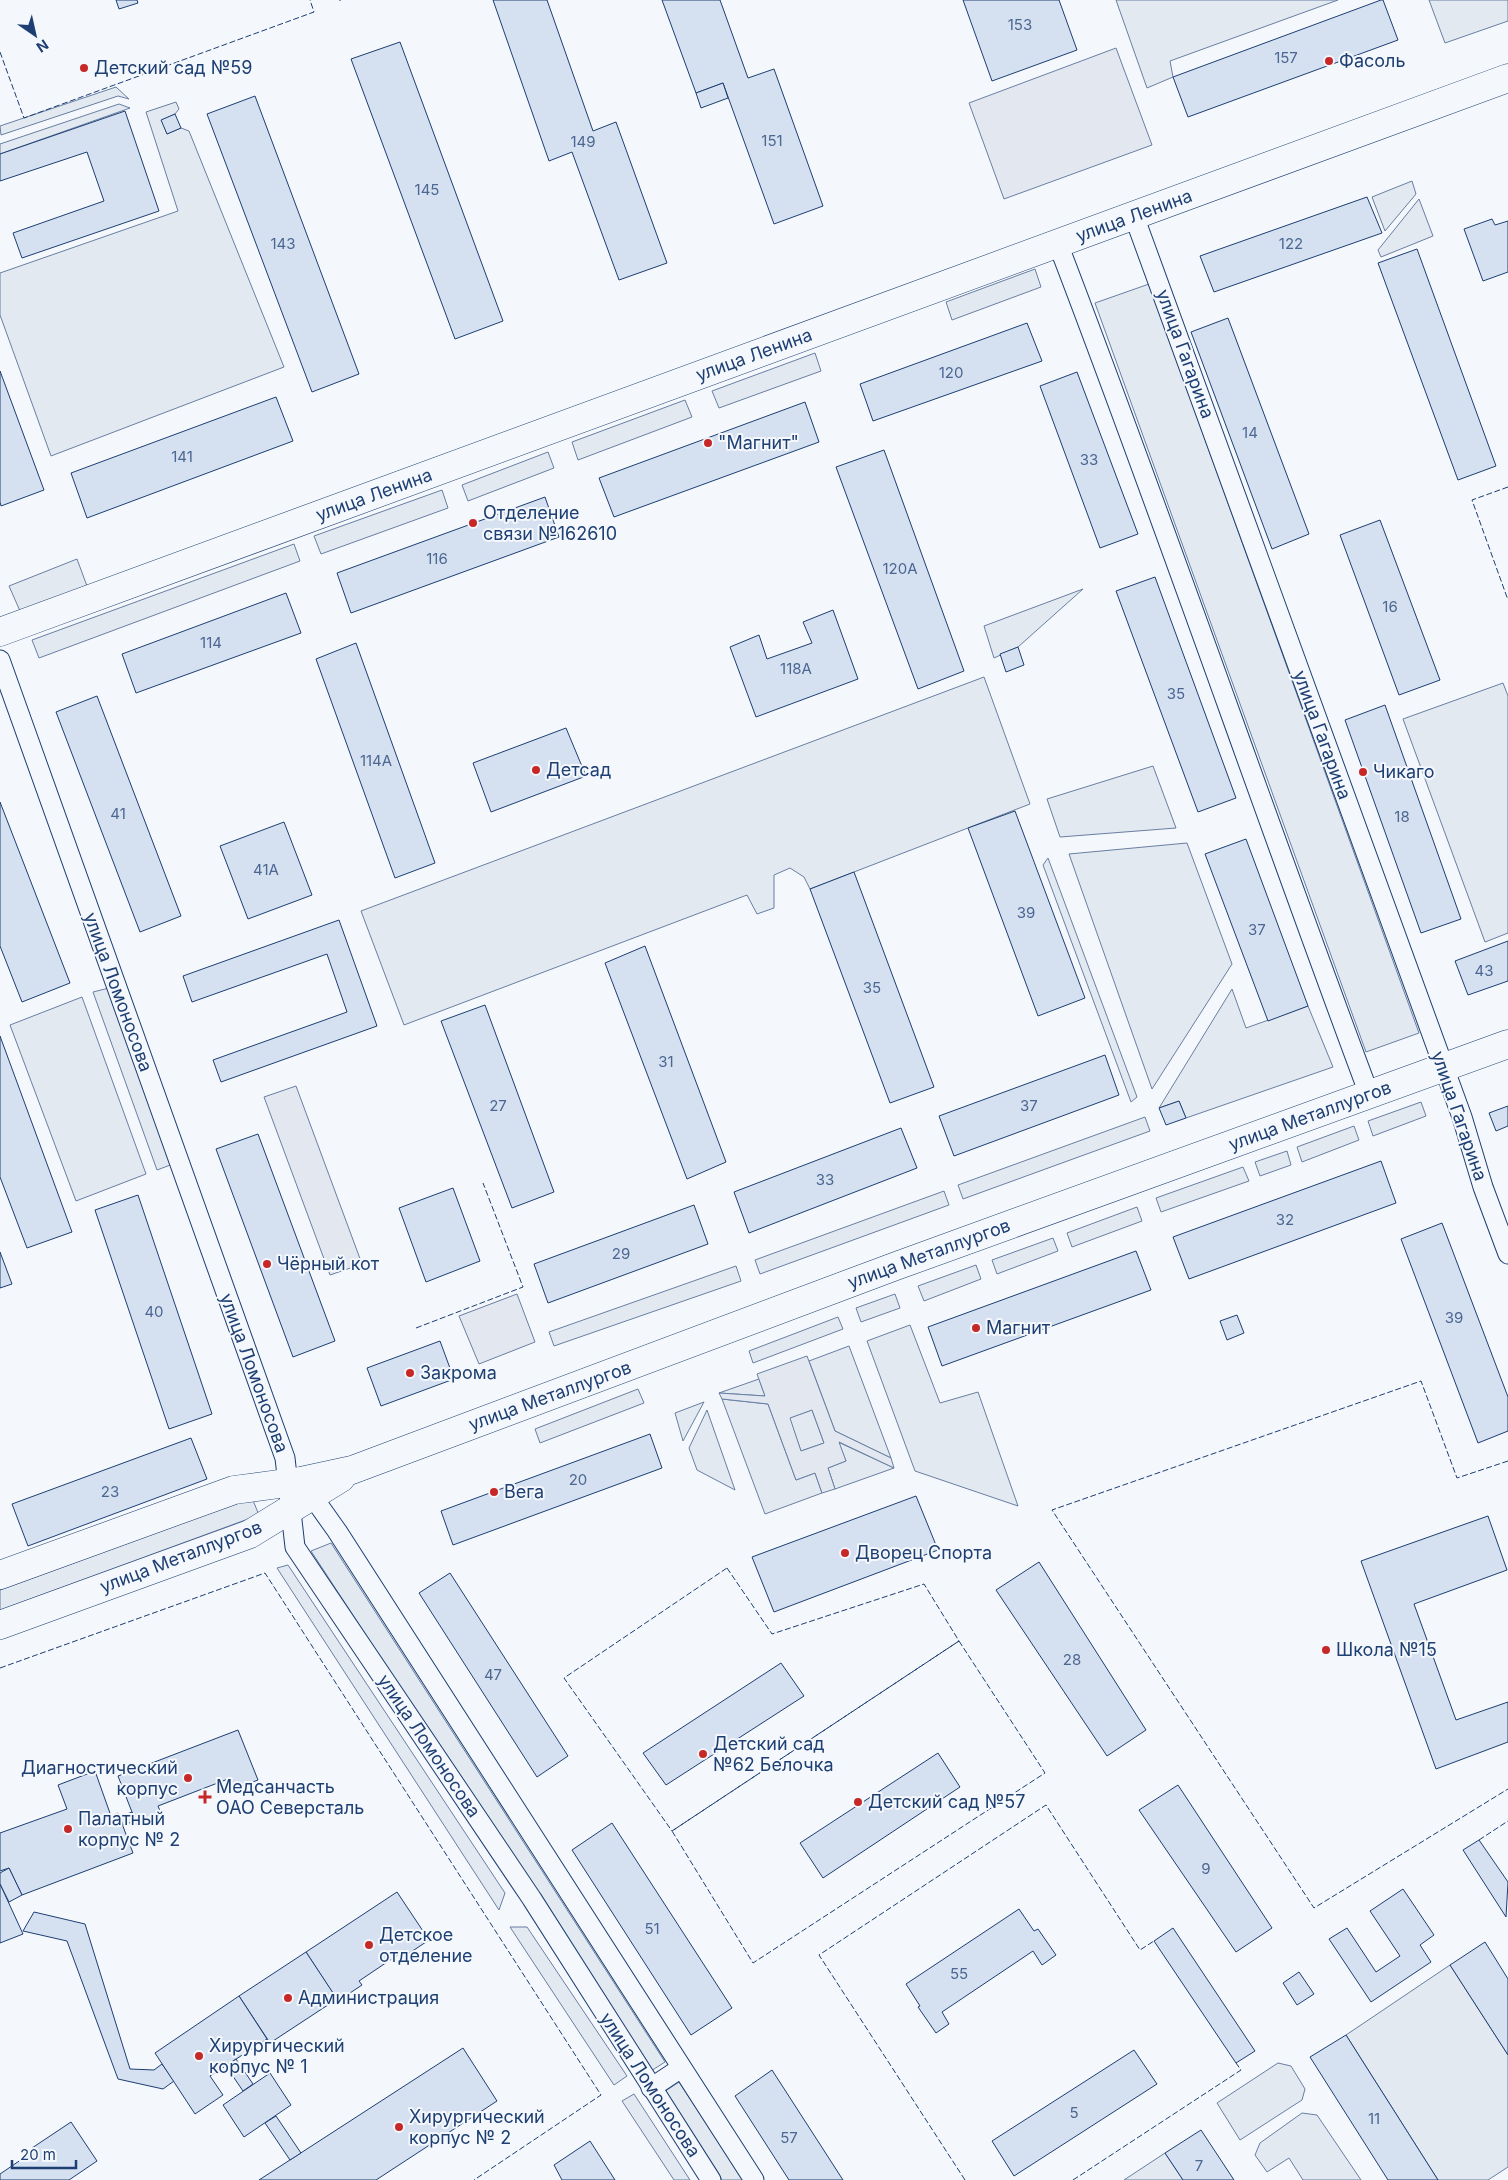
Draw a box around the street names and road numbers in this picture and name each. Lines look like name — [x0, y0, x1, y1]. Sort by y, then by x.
street label: улица Ленина — [1073, 185, 1195, 246]
street label: улица Гагарина — [1152, 286, 1219, 421]
street label: улица Ленина — [693, 324, 815, 385]
street label: улица Ленина — [313, 464, 435, 525]
street label: улица Гагарина — [1289, 667, 1356, 802]
street label: улица Ломоносова — [80, 909, 157, 1074]
street label: улица Гагарина — [1427, 1048, 1492, 1183]
street label: улица Металлургов — [1226, 1076, 1394, 1155]
street label: улица Металлургов — [845, 1214, 1013, 1293]
street label: улица Ломоносова — [216, 1290, 293, 1455]
street label: улица Металлургов — [466, 1356, 634, 1435]
street label: улица Металлургов — [97, 1516, 265, 1597]
street label: улица Ломоносова — [374, 1670, 485, 1821]
street label: улица Ломоносова — [596, 2009, 705, 2161]

